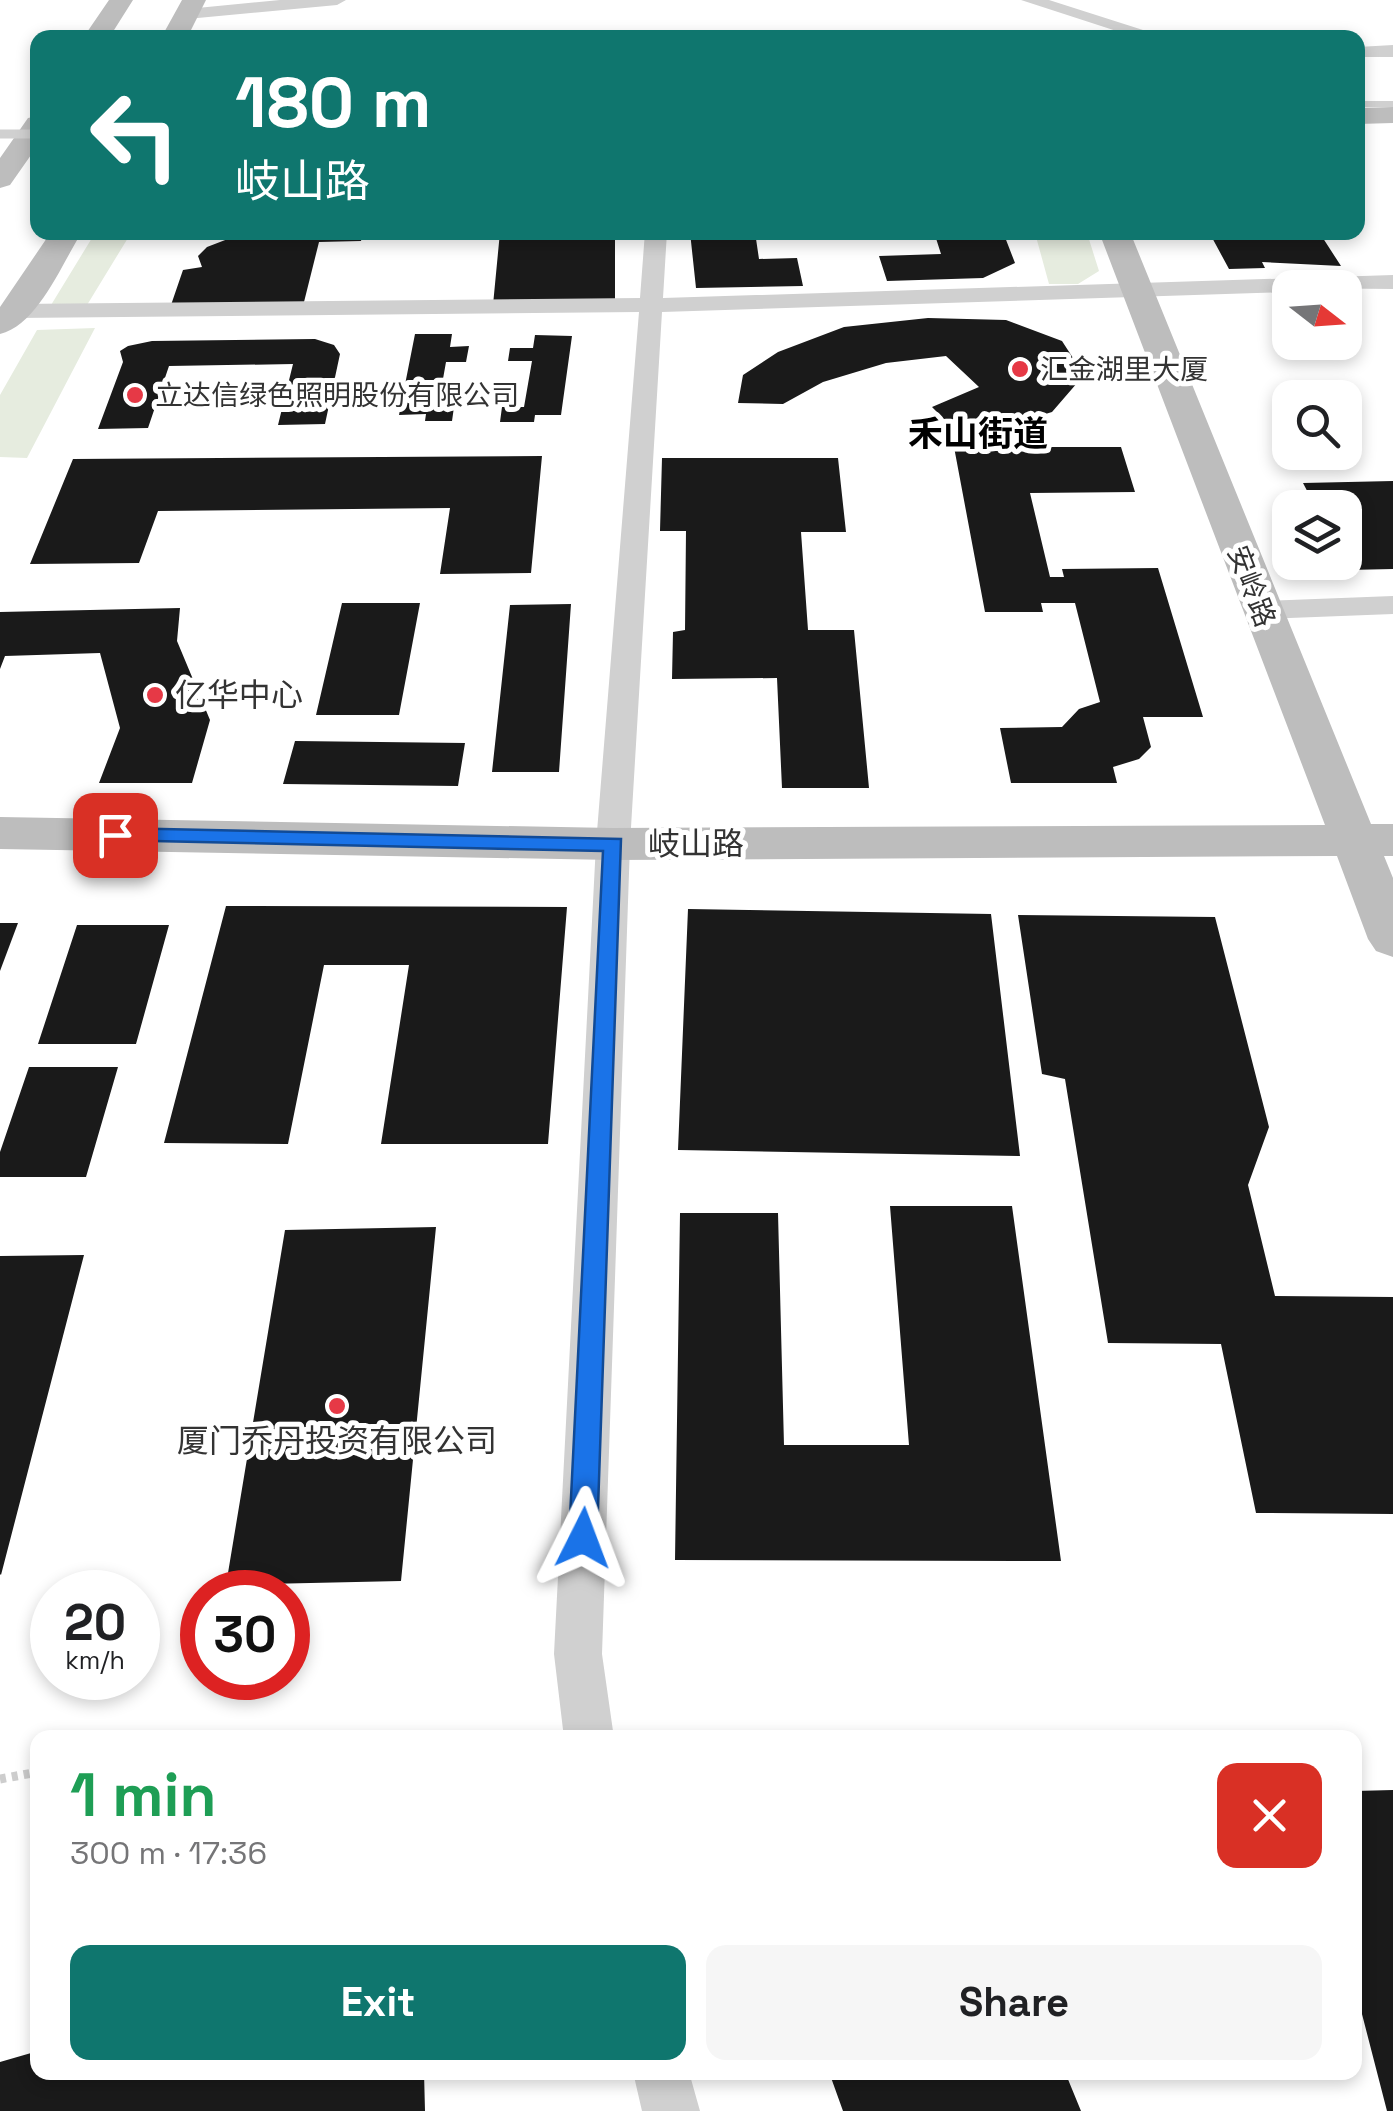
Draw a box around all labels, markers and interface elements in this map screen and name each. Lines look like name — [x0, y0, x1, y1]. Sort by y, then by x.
text: 180 m — [235, 58, 432, 147]
icon: left — [70, 70, 200, 200]
text: 岐山路 — [235, 153, 370, 210]
north arrow — [1272, 270, 1362, 360]
map controls — [1272, 270, 1362, 580]
place label: 汇金湖里大厦 — [1040, 351, 1208, 387]
marker: 汇金湖里大厦 — [1009, 358, 1031, 380]
place label: 立达信绿色照明股份有限公司 — [155, 377, 519, 413]
button: search — [1272, 380, 1362, 470]
marker: 立达信绿色照明股份有限公司 — [124, 384, 146, 406]
district label: 禾山街道 — [908, 412, 1048, 456]
button: layers — [1272, 490, 1362, 580]
street label: 安岭路 — [1220, 540, 1284, 632]
place label: 亿华中心 — [175, 675, 303, 715]
marker: 亿华中心 — [144, 684, 166, 706]
pin — [73, 793, 158, 878]
icon: arrive — [88, 808, 143, 863]
street label: 岐山路 — [648, 824, 744, 864]
marker: 厦门乔丹投资有限公司 — [326, 1395, 348, 1417]
place label: 厦门乔丹投资有限公司 — [177, 1421, 497, 1461]
position arrow — [531, 1486, 635, 1590]
speed limit sign: 30 — [180, 1570, 310, 1700]
text: 20 — [64, 1591, 126, 1655]
text: km/h — [65, 1644, 125, 1676]
text: 1 min — [70, 1757, 217, 1834]
button: close — [1217, 1763, 1322, 1868]
text: 300 m · 17:36 — [70, 1833, 267, 1873]
button: Exit — [70, 1945, 686, 2060]
button: Share — [706, 1945, 1322, 2060]

